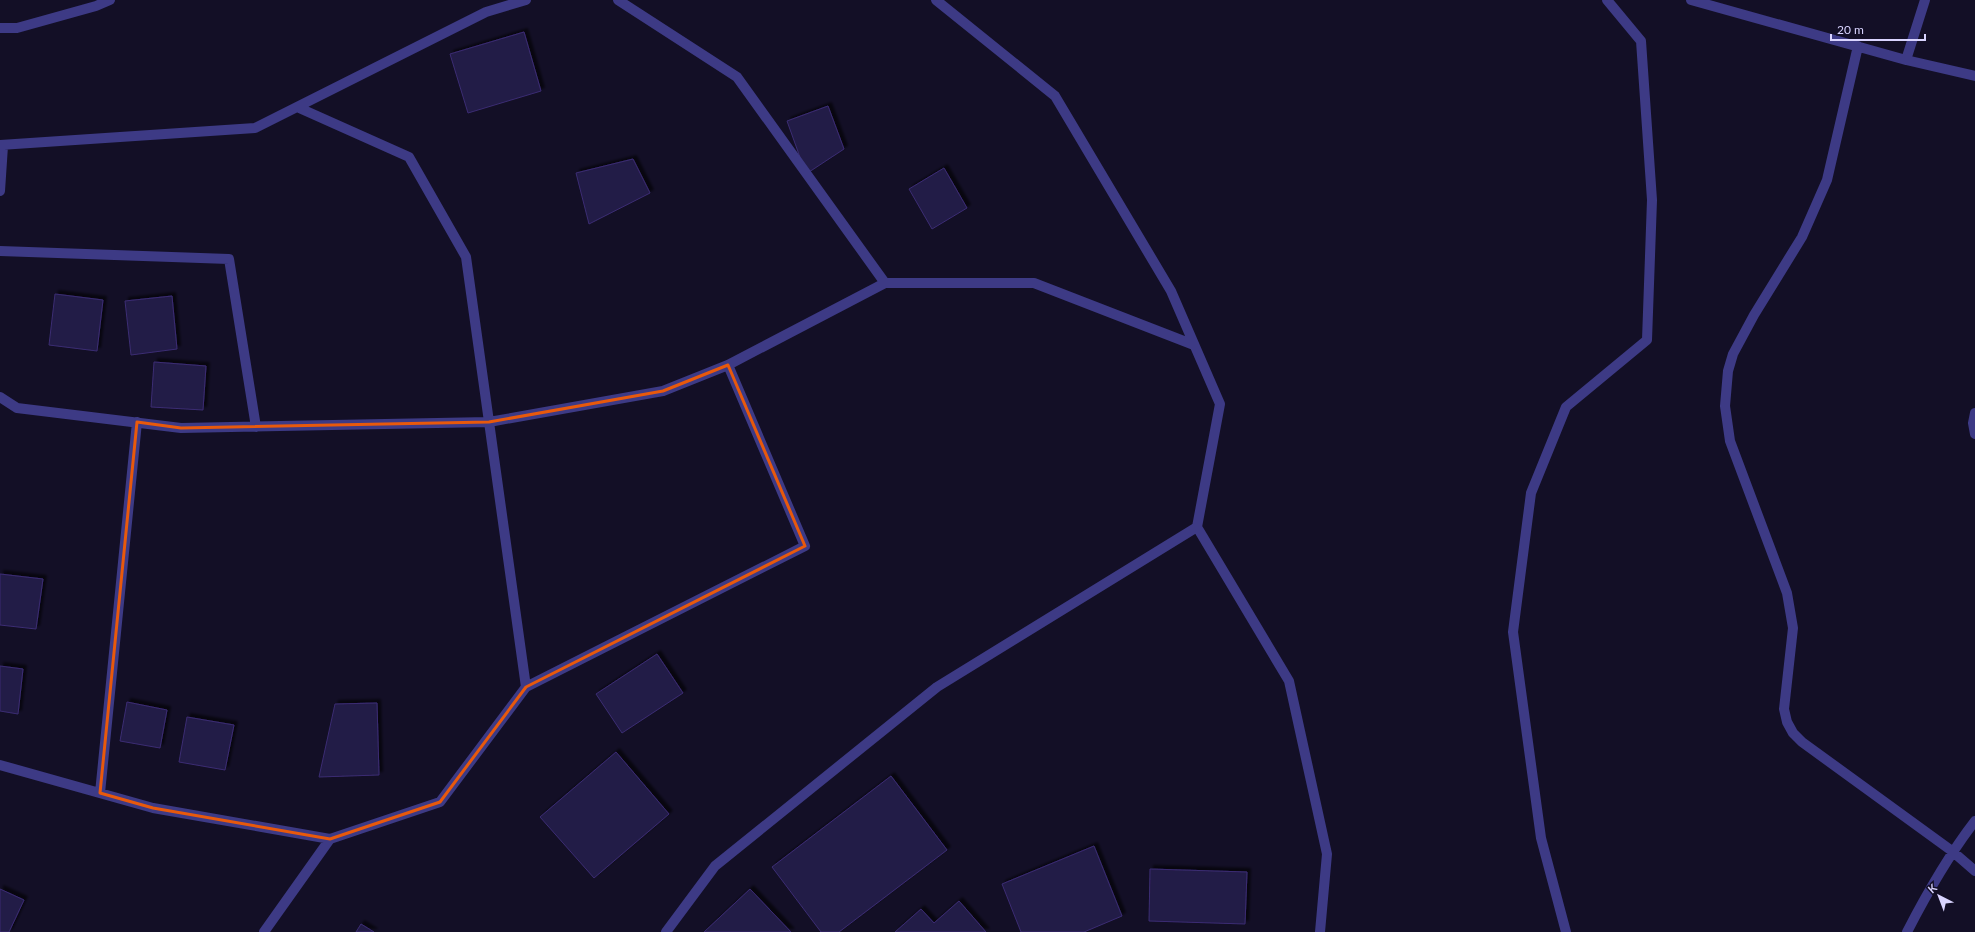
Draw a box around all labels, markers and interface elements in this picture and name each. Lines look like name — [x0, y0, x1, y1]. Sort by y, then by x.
scale bar — [1831, 16, 1925, 42]
text: 20 m — [1837, 22, 1864, 37]
north arrow — [1919, 876, 1959, 916]
text: K — [1925, 881, 1939, 896]

